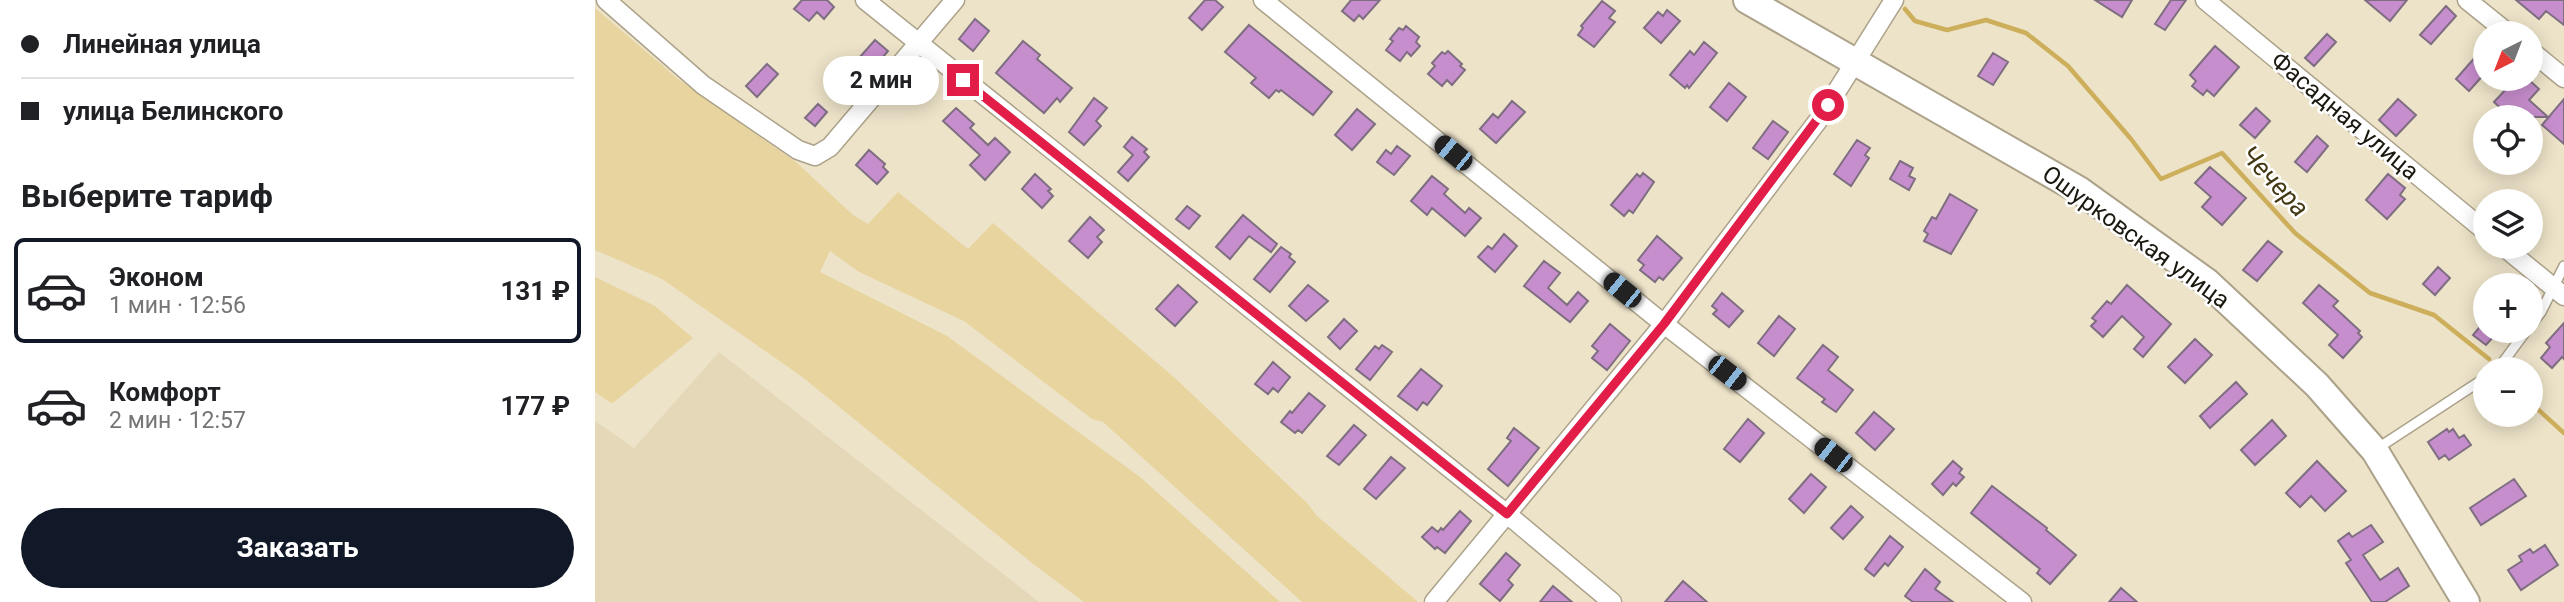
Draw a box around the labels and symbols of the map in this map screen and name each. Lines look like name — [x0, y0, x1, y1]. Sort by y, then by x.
north arrow — [2473, 21, 2543, 91]
street label: Фасадная улица — [2266, 46, 2424, 186]
callout: 2 мин — [823, 56, 939, 104]
route end — [947, 64, 979, 96]
route start — [1812, 89, 1844, 121]
car — [1431, 132, 1476, 174]
water label: Чечера — [2235, 139, 2315, 223]
street label: Ошурковская улица — [2037, 160, 2235, 314]
car — [1600, 269, 1645, 311]
car — [1704, 352, 1751, 394]
car — [1810, 434, 1857, 476]

